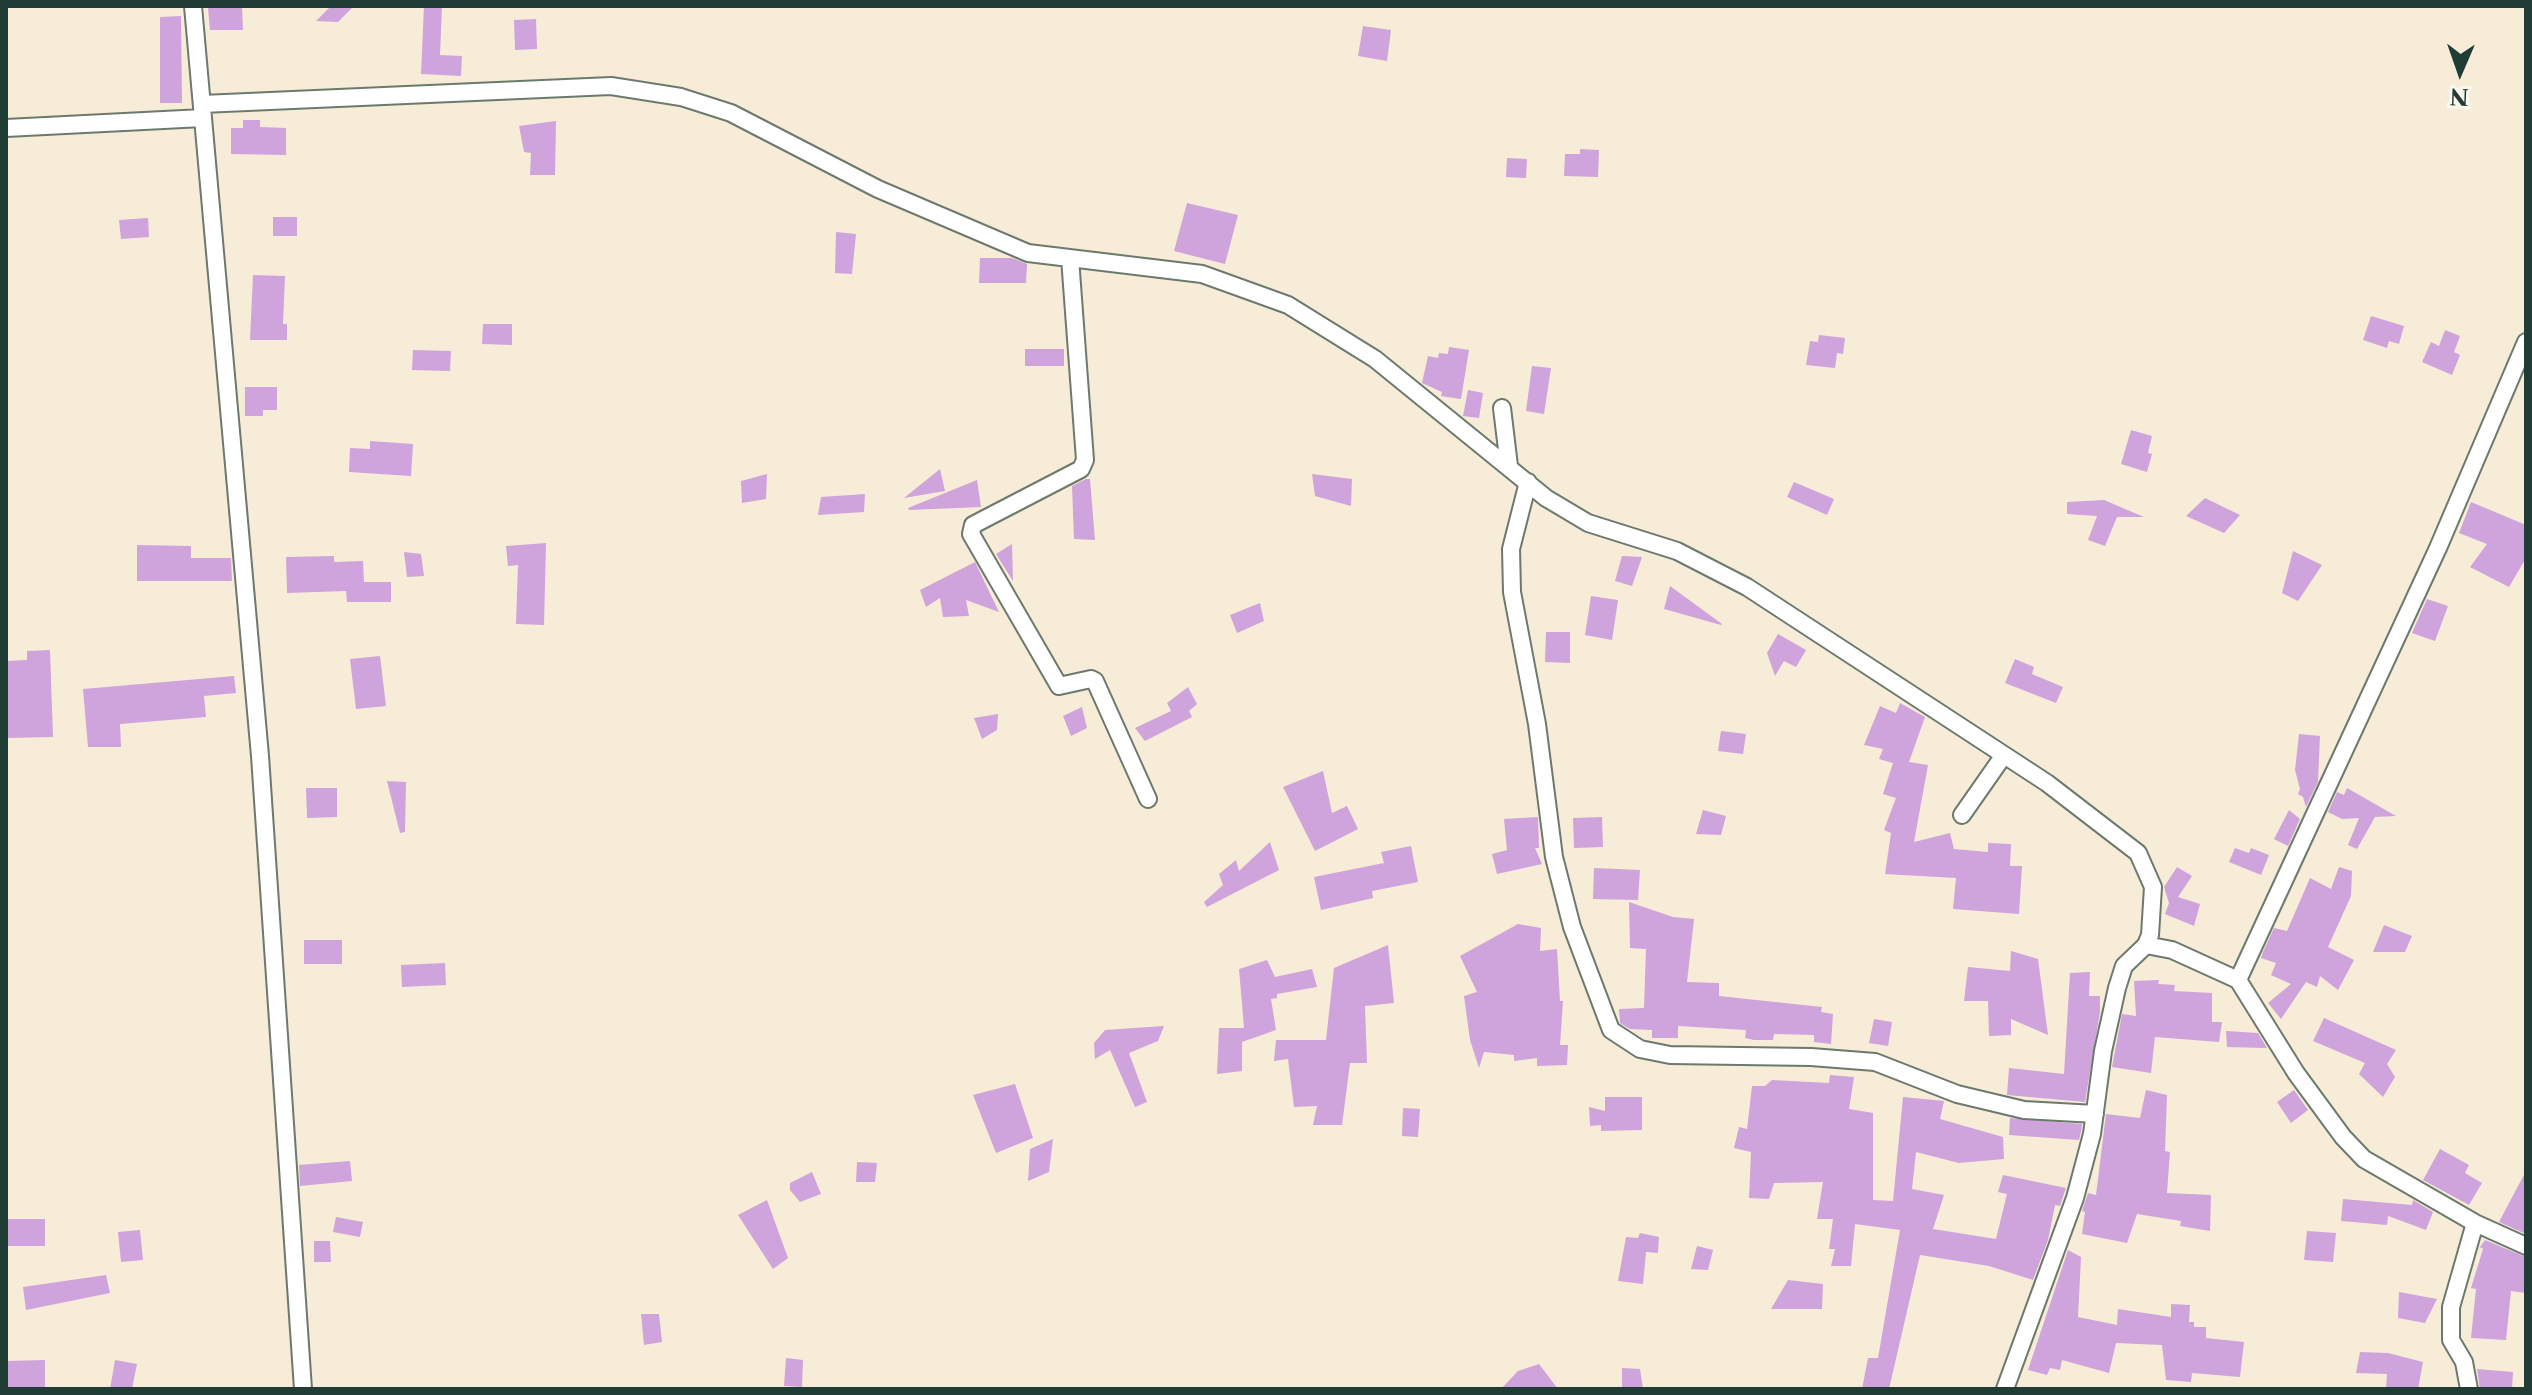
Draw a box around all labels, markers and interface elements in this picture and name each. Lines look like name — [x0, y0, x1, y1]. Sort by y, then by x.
north arrow — [2420, 32, 2500, 112]
text: N — [2449, 83, 2469, 110]

